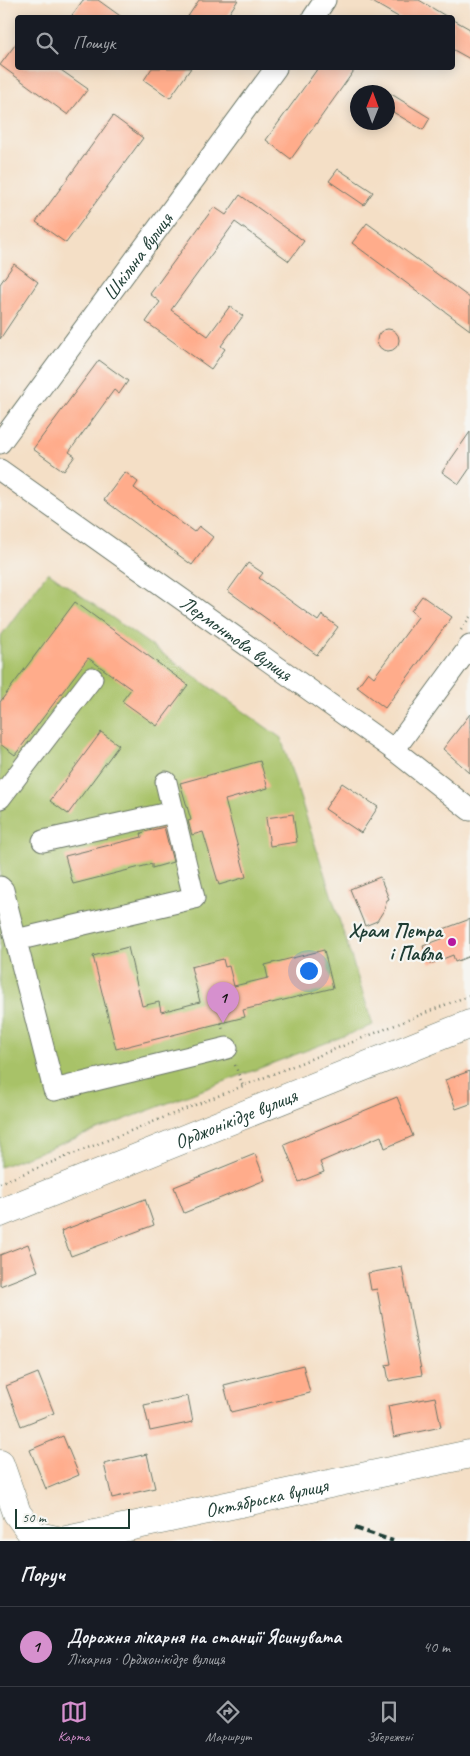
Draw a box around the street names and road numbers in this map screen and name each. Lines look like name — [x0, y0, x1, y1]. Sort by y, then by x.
street label: Шкільна вулиця — [97, 207, 179, 305]
street label: Лермонтова вулиця — [175, 590, 297, 687]
street label: Орджонікідзе вулиця — [171, 1083, 301, 1155]
street label: Октябрьска вулиця — [203, 1472, 332, 1523]

